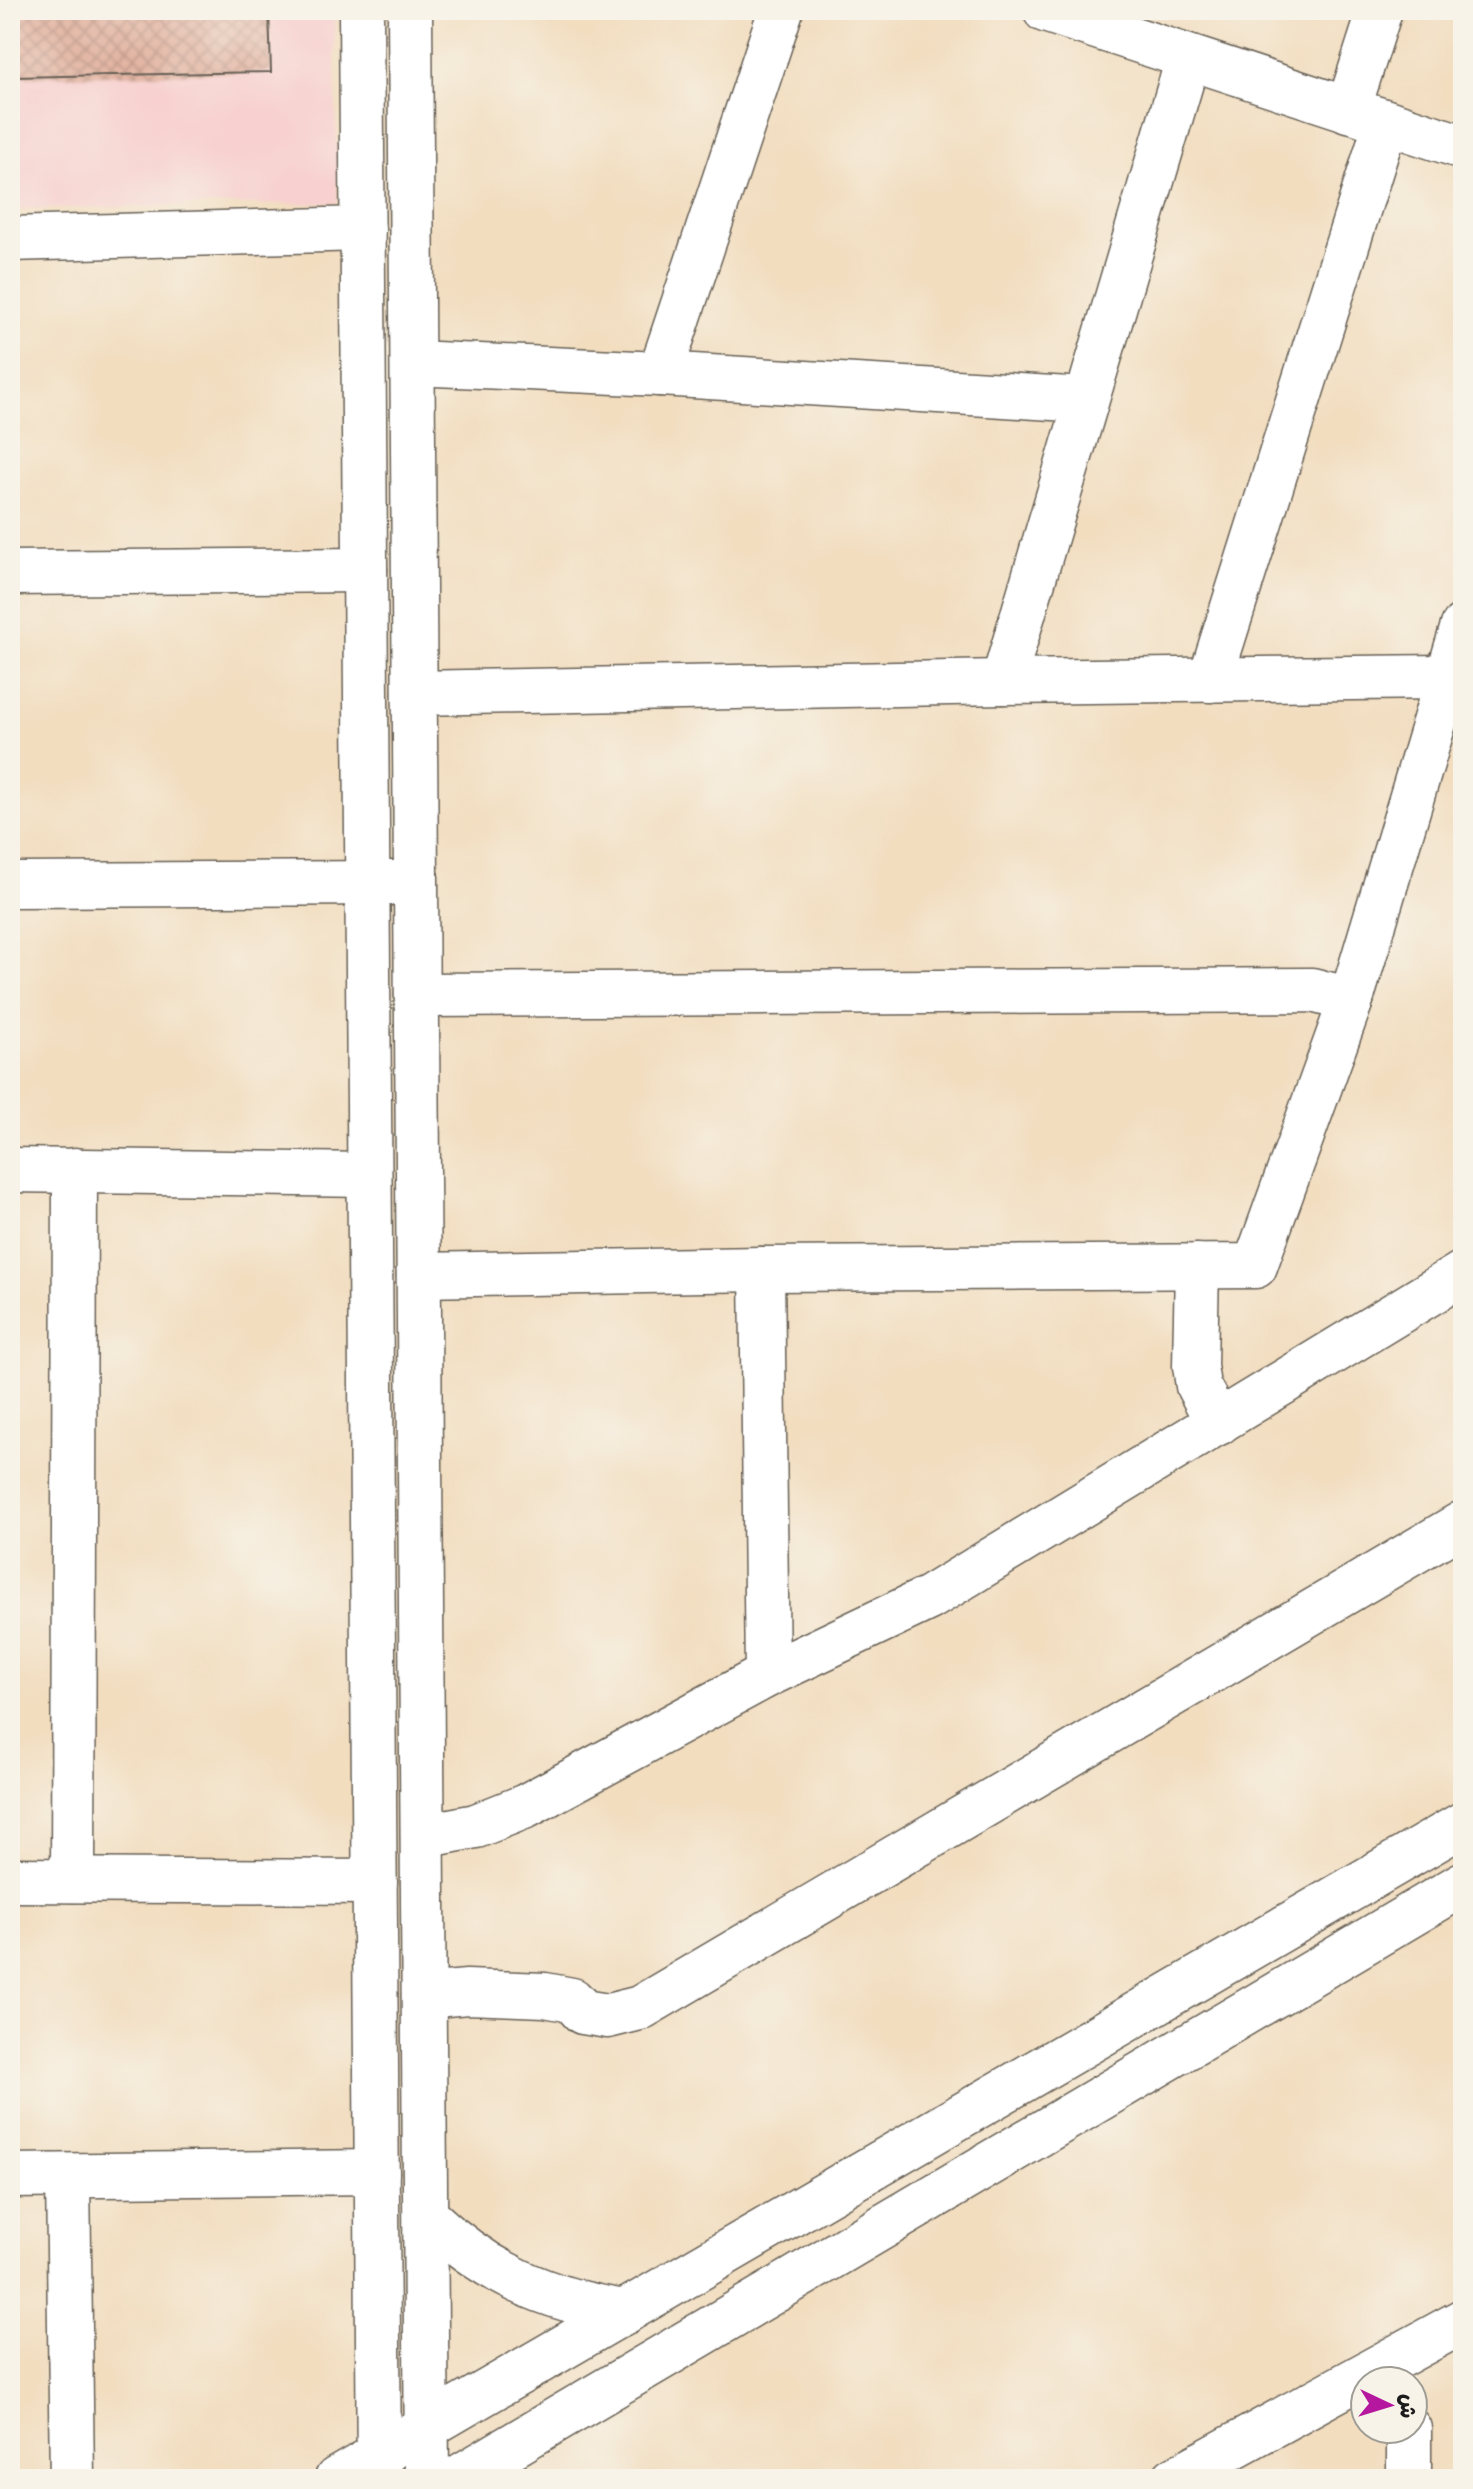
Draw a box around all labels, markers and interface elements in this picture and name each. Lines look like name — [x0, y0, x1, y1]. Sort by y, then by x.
north arrow — [1349, 2365, 1429, 2445]
text: ش — [1391, 2393, 1419, 2419]

